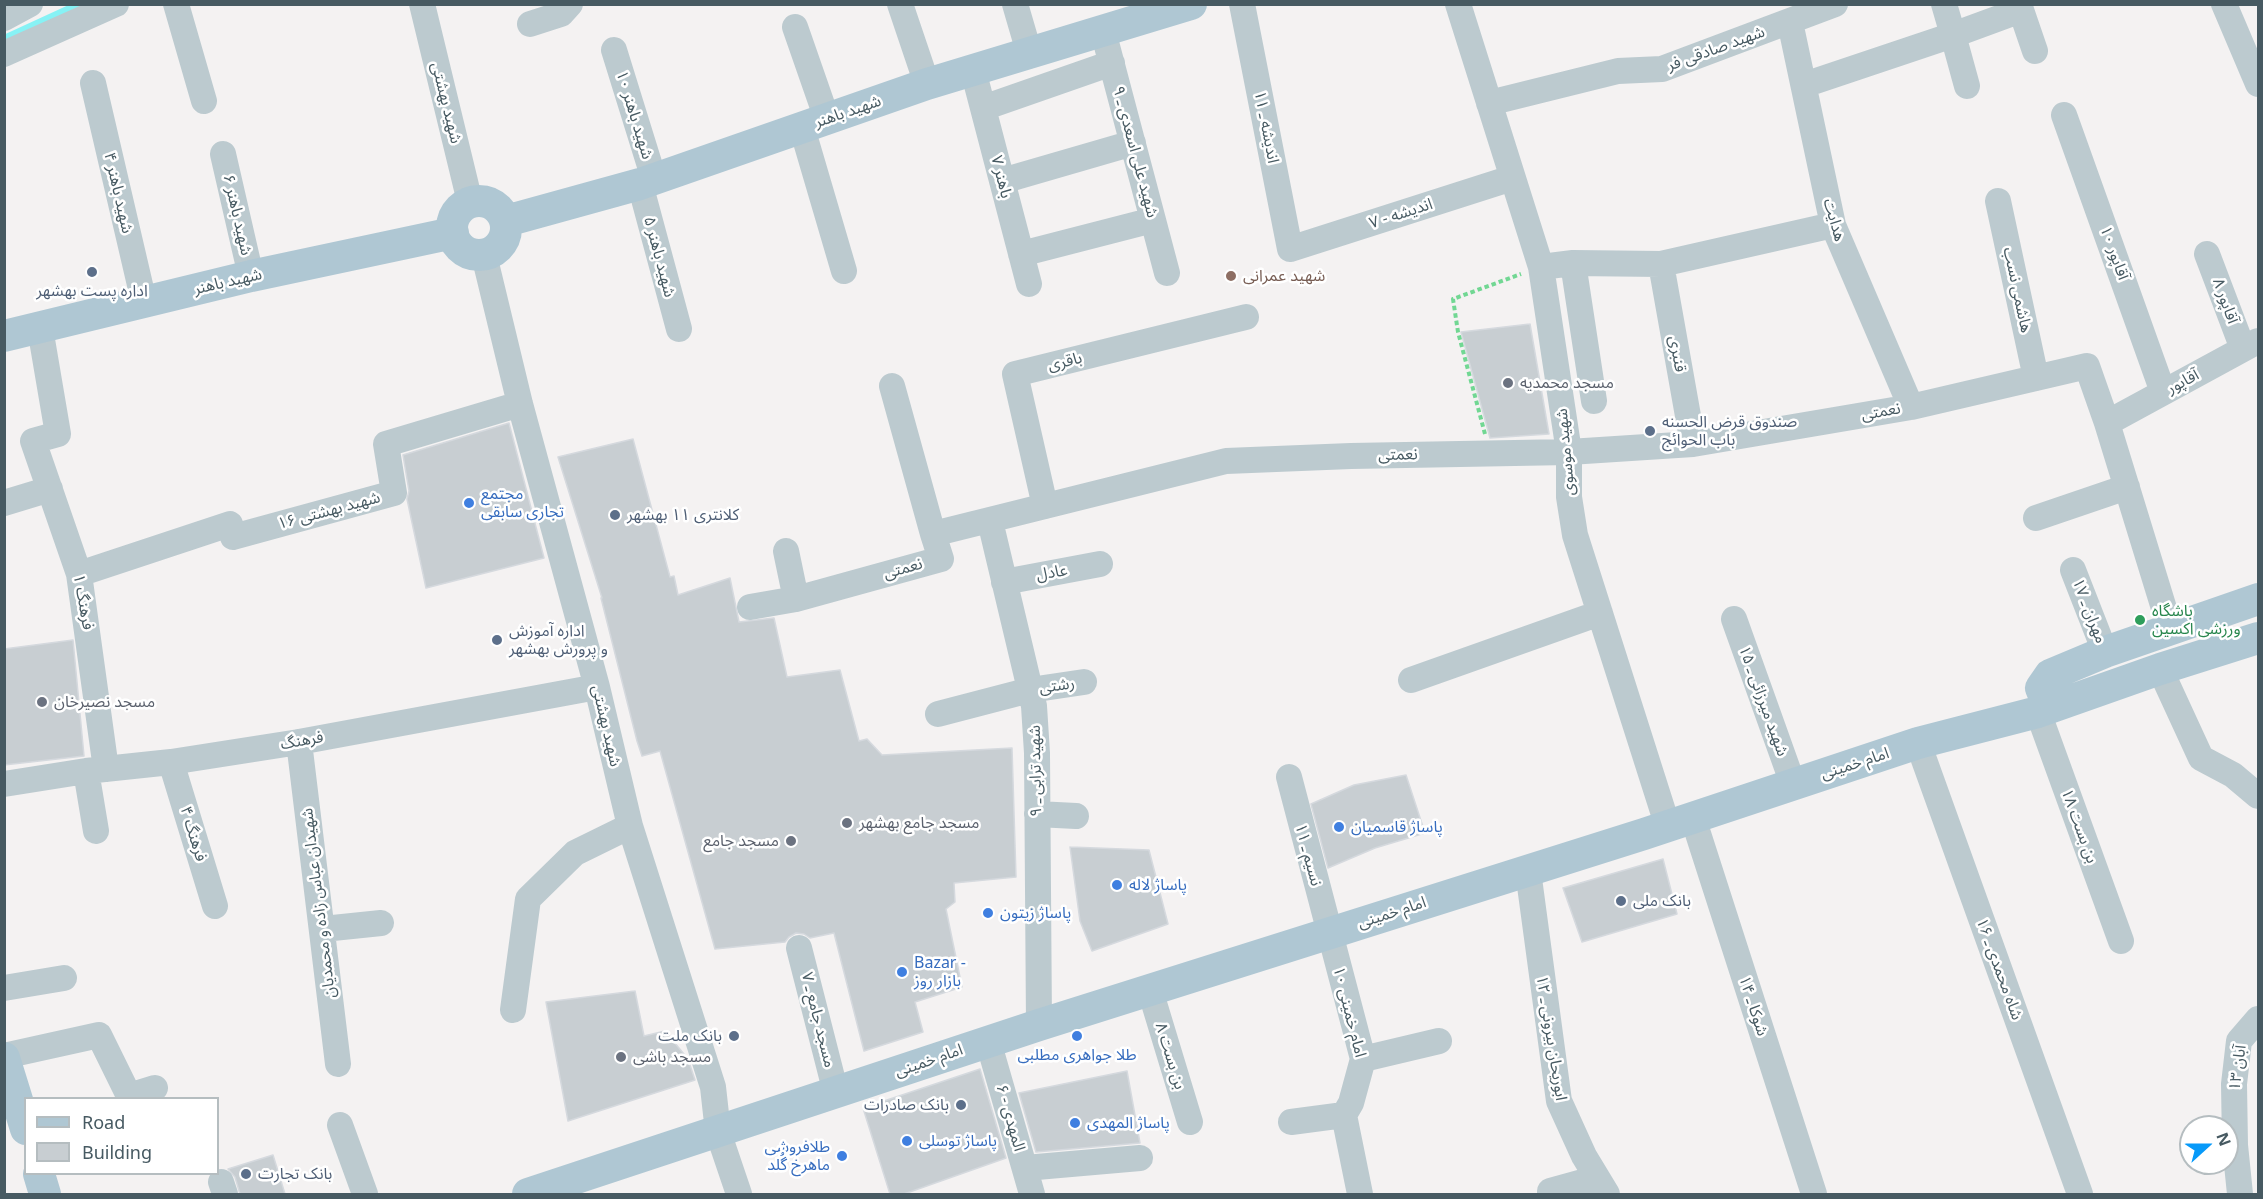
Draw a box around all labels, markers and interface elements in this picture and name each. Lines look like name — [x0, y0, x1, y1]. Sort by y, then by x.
street label: شهید صادقی فر — [1665, 22, 1767, 76]
street label: شهید بهشتی — [427, 60, 465, 146]
street label: شهید باهنر ۱۰ — [611, 68, 657, 162]
street label: شهید علی اسعدی ـ ۹ — [1108, 84, 1162, 220]
street label: اندیشه ـ ۱۱ — [1250, 89, 1282, 165]
street label: شهید باهنر — [812, 92, 884, 132]
street label: شهید باهنر ۴ — [99, 151, 137, 235]
street label: باهنر ۷ — [986, 154, 1016, 200]
street label: شهید باهنر ۶ — [218, 173, 256, 257]
street label: اندیشه - ۷ — [1367, 195, 1435, 233]
street label: هدایت — [1819, 196, 1849, 244]
street label: شهید باهنر ۵ — [639, 215, 679, 299]
street label: آقاپور ۱۰ — [2095, 223, 2133, 283]
street label: هاشمی نسب — [1999, 245, 2035, 335]
marker: اداره پست بهشهر — [85, 265, 99, 279]
street label: شهید باهنر — [192, 265, 264, 299]
place label: شهید عمرانی — [1243, 266, 1325, 286]
marker: شهید عمرانی — [1224, 269, 1238, 283]
street label: آقاپور ۸ — [2208, 276, 2242, 326]
place label: اداره پست بهشهر — [36, 281, 148, 301]
street label: قنبری — [1664, 334, 1690, 374]
street label: باقری — [1046, 348, 1084, 376]
street label: آقاپور — [2164, 366, 2202, 398]
place label: مسجد محمدیه — [1520, 373, 1614, 393]
marker: مسجد محمدیه — [1501, 376, 1515, 390]
street label: نعمتی — [1860, 399, 1902, 425]
street label: شهید موسوی — [1553, 408, 1579, 496]
place label: صندوق قرض الحسنه باب الحوائج — [1662, 412, 1797, 450]
marker: صندوق قرض الحسنه باب الحوائج — [1643, 424, 1657, 438]
street label: نعمتی — [1378, 445, 1418, 465]
place label: مجتمع تجاری سابقی — [481, 484, 564, 522]
street label: شهید بهشتی ۱۶ — [276, 488, 382, 534]
marker: مجتمع تجاری سابقی — [462, 496, 476, 510]
place label: کلانتری ۱۱ بهشهر — [627, 505, 739, 525]
marker: کلانتری ۱۱ بهشهر — [608, 508, 622, 522]
street label: نعمتی — [881, 554, 925, 584]
street label: عادل — [1035, 561, 1069, 585]
street label: فرهنگ ۱ — [69, 573, 97, 631]
street label: مهران ـ ۱۷ — [2068, 576, 2110, 646]
place label: باشگاه ورزشی اکسین — [2152, 601, 2241, 639]
marker: باشگاه ورزشی اکسین — [2133, 613, 2147, 627]
place label: اداره آموزش و پرورش بهشهر — [509, 621, 608, 659]
marker: اداره آموزش و پرورش بهشهر — [490, 633, 504, 647]
street label: شهید میرزائی ـ ۱۵ — [1734, 643, 1792, 759]
street label: رشتی — [1038, 674, 1076, 698]
street label: شهید بهشتی — [587, 683, 625, 769]
place label: مسجد نصیرخان — [54, 692, 155, 712]
marker: مسجد نصیرخان — [35, 695, 49, 709]
street label: شهید ترابی ـ ۹ — [1026, 725, 1046, 817]
street label: فرهنگ — [279, 728, 325, 754]
street label: امام خمینی — [1818, 744, 1892, 784]
street label: بن بست ۱۸ — [2057, 786, 2101, 866]
street label: فرهنگ ۴ — [176, 804, 210, 864]
street label: شهیدان عباس زاده و محمدیان — [298, 807, 340, 999]
place label: مسجد جامع بهشهر — [859, 813, 979, 833]
marker: مسجد جامع بهشهر — [840, 816, 854, 830]
place label: پاساژ قاسمیان — [1351, 817, 1443, 837]
marker: پاساژ قاسمیان — [1332, 820, 1346, 834]
street label: نسیم ـ ۱۱ — [1290, 822, 1326, 888]
place label: مسجد جامع — [703, 831, 779, 851]
marker: مسجد جامع — [784, 834, 798, 848]
place label: پاساژ لاله — [1129, 875, 1187, 895]
marker: پاساژ لاله — [1110, 878, 1124, 892]
place label: بانک ملی — [1633, 891, 1691, 911]
street label: امام خمینی — [1355, 893, 1429, 933]
marker: بانک ملی — [1614, 894, 1628, 908]
place label: پاساژ زیتون — [1000, 903, 1071, 923]
marker: پاساژ زیتون — [981, 906, 995, 920]
street label: شاه محمدی ـ ۱۶ — [1972, 915, 2026, 1023]
place label: Bazar - بازار روز — [914, 953, 966, 991]
street label: امام خمینی ۱۰ — [1328, 964, 1370, 1060]
marker: Bazar - بازار روز — [895, 965, 909, 979]
street label: مسجد جامع ـ ۷ — [797, 970, 839, 1070]
street label: شوکا ـ ۱۴ — [1734, 973, 1772, 1039]
street label: ابوریحان بیرونی ـ ۱۲ — [1532, 974, 1570, 1102]
street label: بن بست ۸ — [1151, 1020, 1189, 1092]
place label: بانک ملت — [658, 1026, 722, 1046]
marker: بانک ملت — [727, 1029, 741, 1043]
marker: طلا جواهری مطلبی — [1070, 1029, 1084, 1043]
street label: امام خمینی — [892, 1040, 966, 1082]
street label: ۱۳ آبان — [2225, 1044, 2251, 1092]
place label: طلا جواهری مطلبی — [1017, 1045, 1137, 1065]
place label: مسجد باشی — [633, 1047, 711, 1067]
marker: مسجد باشی — [614, 1050, 628, 1064]
street label: المهدی - ۶ — [991, 1082, 1029, 1154]
place label: بانک صادرات — [864, 1095, 949, 1115]
legend — [24, 1097, 219, 1175]
marker: بانک صادرات — [954, 1098, 968, 1112]
text: Road — [82, 1110, 125, 1134]
place label: پاساژ المهدی — [1087, 1113, 1170, 1133]
north arrow — [2179, 1115, 2239, 1175]
marker: پاساژ المهدی — [1068, 1116, 1082, 1130]
text: N — [2211, 1129, 2237, 1149]
place label: پاساژ توسلی — [919, 1131, 997, 1151]
marker: پاساژ توسلی — [900, 1134, 914, 1148]
place label: طلافروشی ماهرخ گُلد — [765, 1137, 830, 1175]
text: Building — [82, 1140, 152, 1164]
marker: طلافروشی ماهرخ گُلد — [835, 1149, 849, 1163]
place label: بانک تجارت — [258, 1164, 332, 1184]
marker: بانک تجارت — [239, 1167, 253, 1181]

